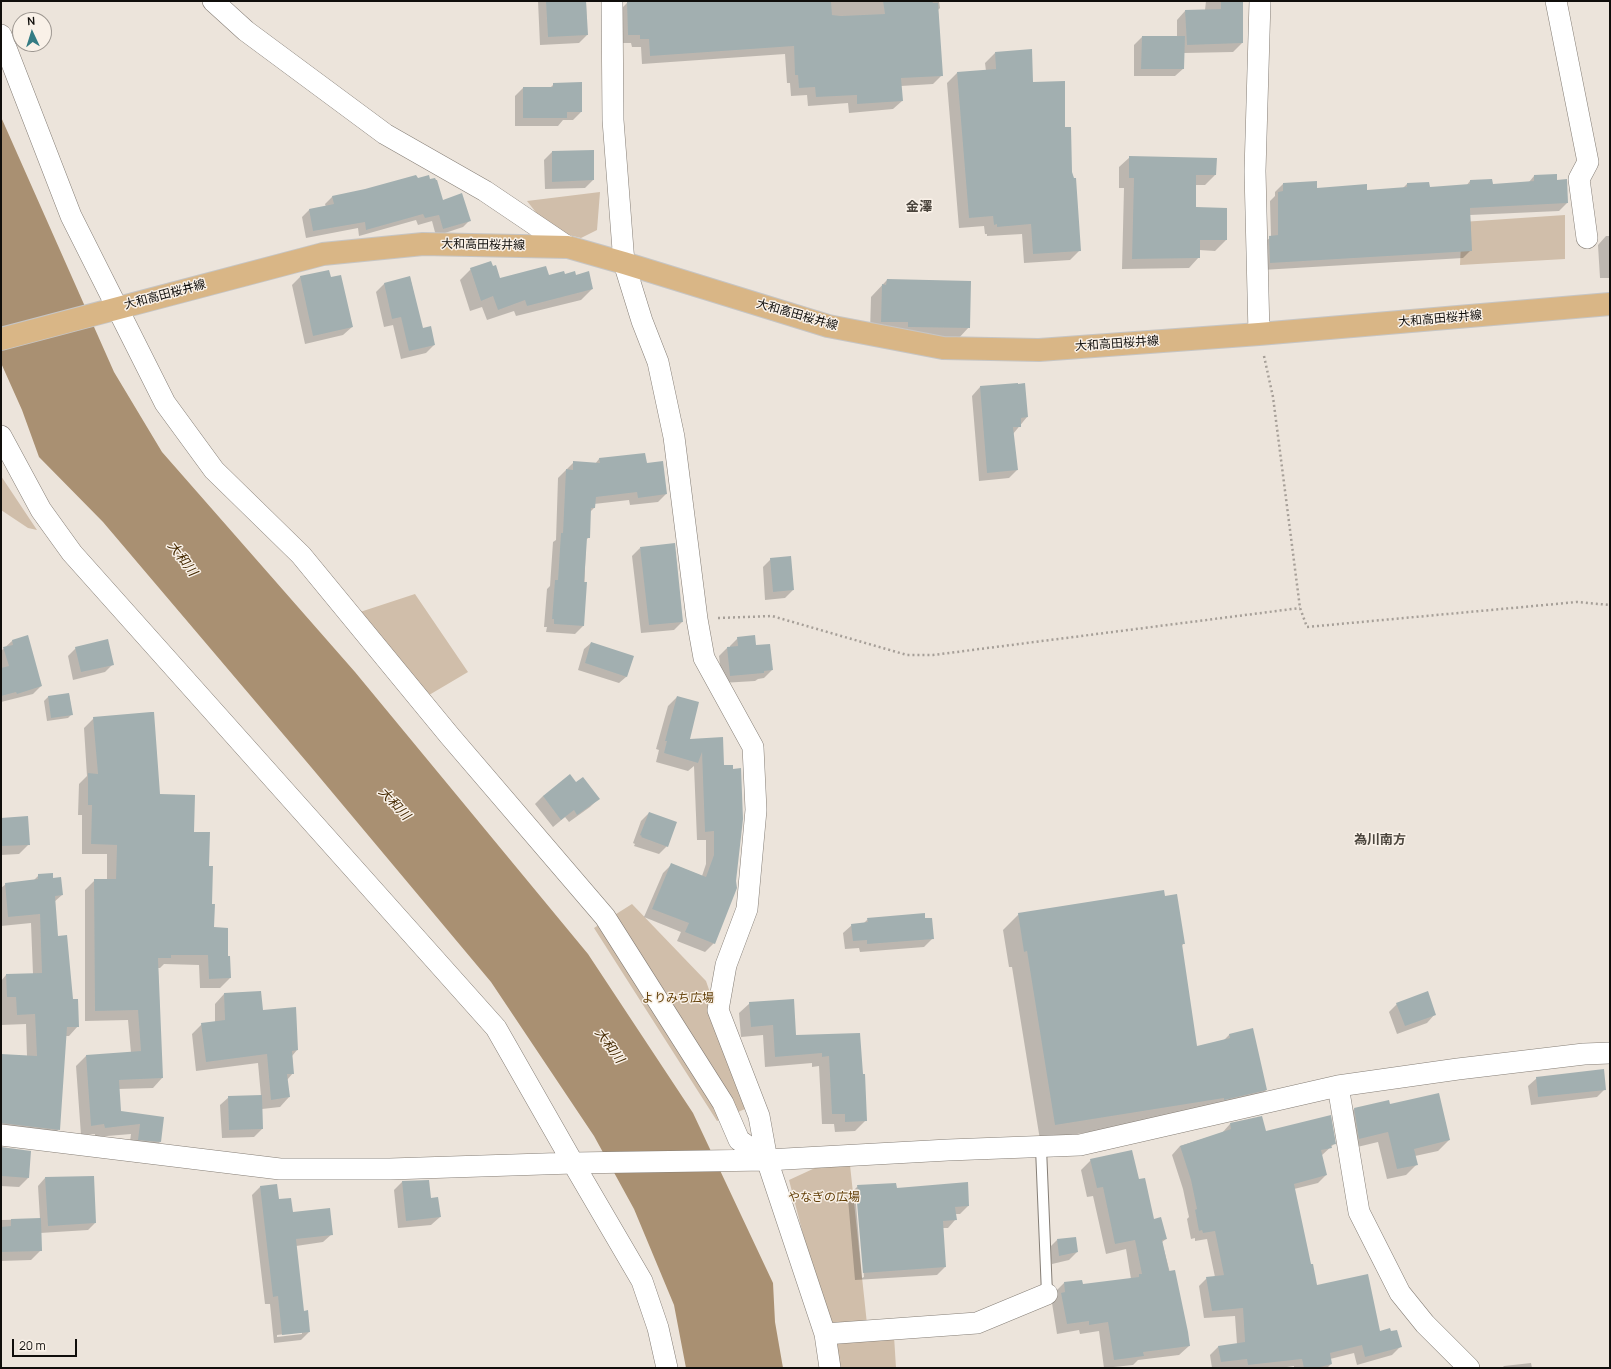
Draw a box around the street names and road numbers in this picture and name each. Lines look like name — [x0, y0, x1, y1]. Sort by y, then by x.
street label: 大和高田桜井線 — [441, 237, 525, 253]
street label: 大和高田桜井線 — [123, 277, 207, 313]
street label: 大和高田桜井線 — [755, 297, 839, 333]
street label: 大和高田桜井線 — [1398, 308, 1482, 330]
street label: 大和高田桜井線 — [1075, 334, 1159, 354]

